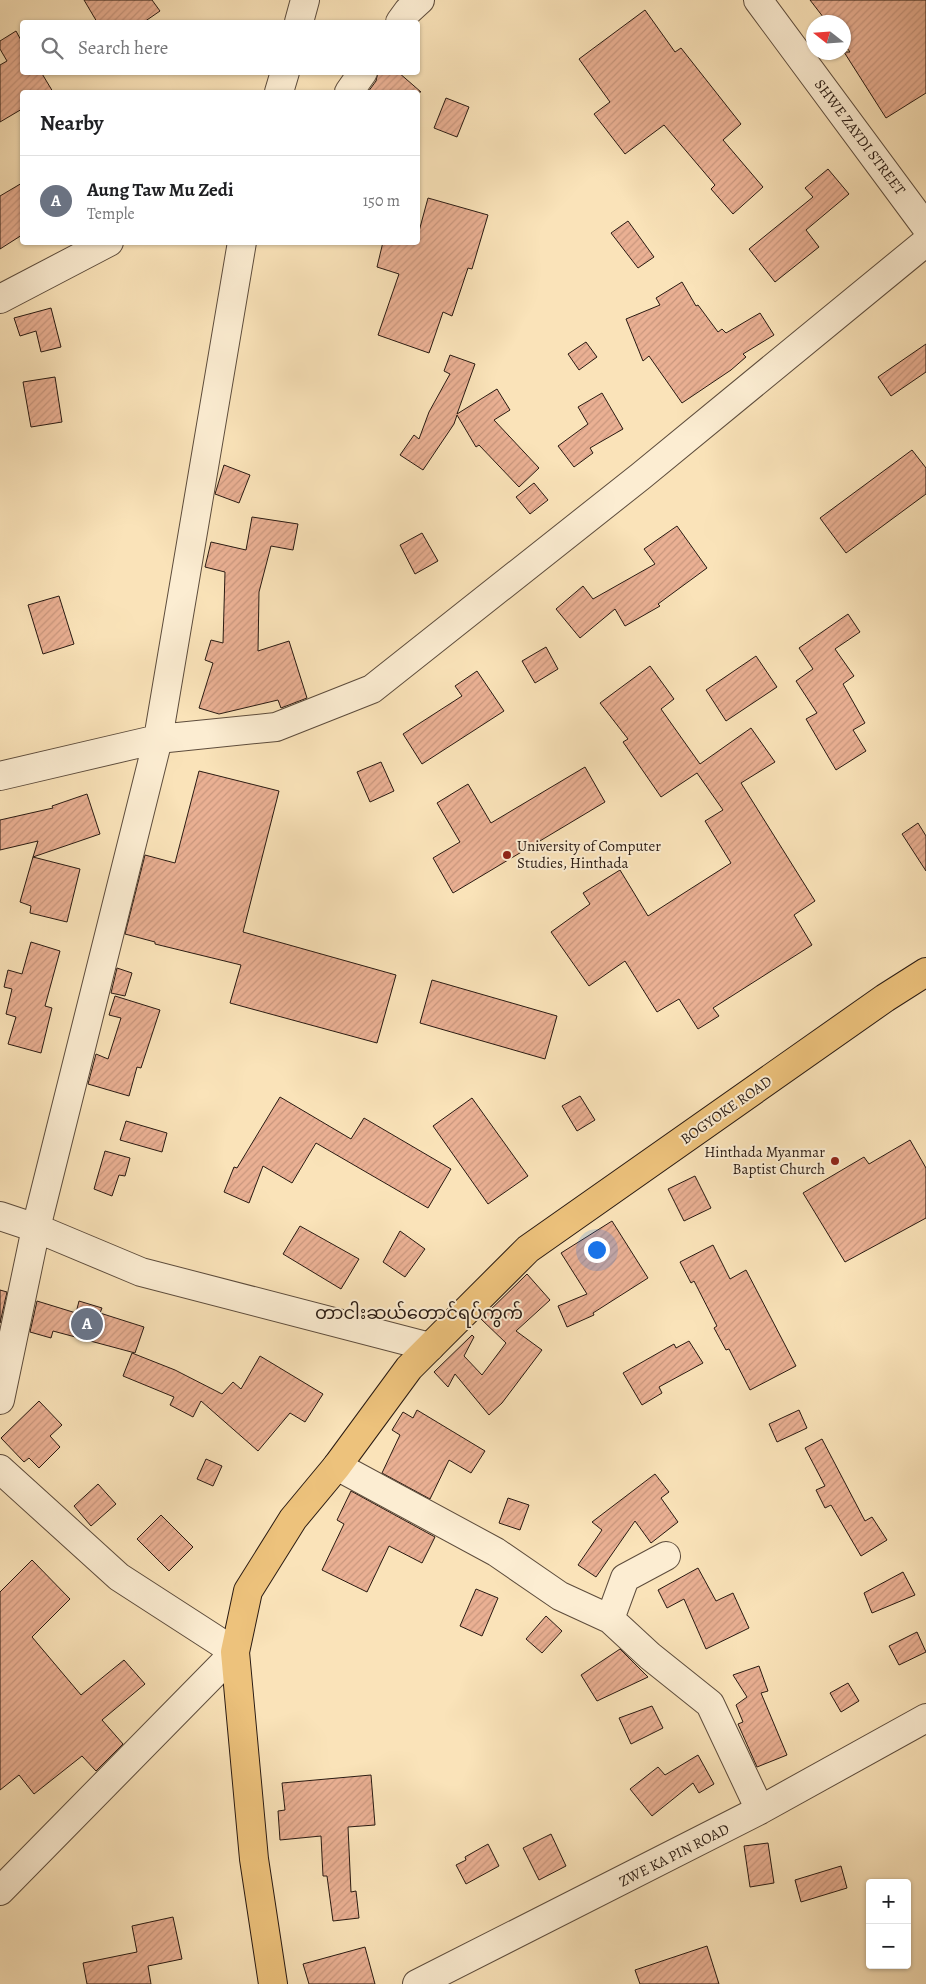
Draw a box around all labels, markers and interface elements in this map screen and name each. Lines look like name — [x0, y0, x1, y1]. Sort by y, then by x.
north arrow — [806, 15, 851, 60]
search box — [20, 20, 420, 75]
icon: search — [38, 34, 66, 62]
text: Search here — [78, 35, 168, 61]
street label: SHWE ZAYDI STREET — [810, 75, 911, 200]
text: Nearby — [40, 109, 103, 137]
text: Aung Taw Mu Zedi — [87, 177, 234, 203]
text: A — [51, 190, 61, 212]
text: 150 m — [363, 190, 400, 212]
text: Temple — [87, 203, 135, 225]
place label: University of Computer Studies, Hinthada — [517, 836, 661, 873]
marker: University of Computer Studies, Hinthada — [501, 849, 513, 861]
street label: BOGYOKE ROAD — [676, 1071, 776, 1149]
place label: Hinthada Myanmar Baptist Church — [704, 1142, 825, 1179]
marker: Hinthada Myanmar Baptist Church — [829, 1155, 841, 1167]
your location — [584, 1237, 610, 1263]
district label: တာငါးဆယ်တောင်ရပ်ကွက် — [315, 1300, 523, 1328]
pin: A — [71, 1305, 103, 1343]
street label: ZWE KA PIN ROAD — [615, 1819, 733, 1891]
map controls — [866, 1879, 911, 1969]
button: + — [866, 1879, 911, 1924]
button: − — [866, 1924, 911, 1969]

